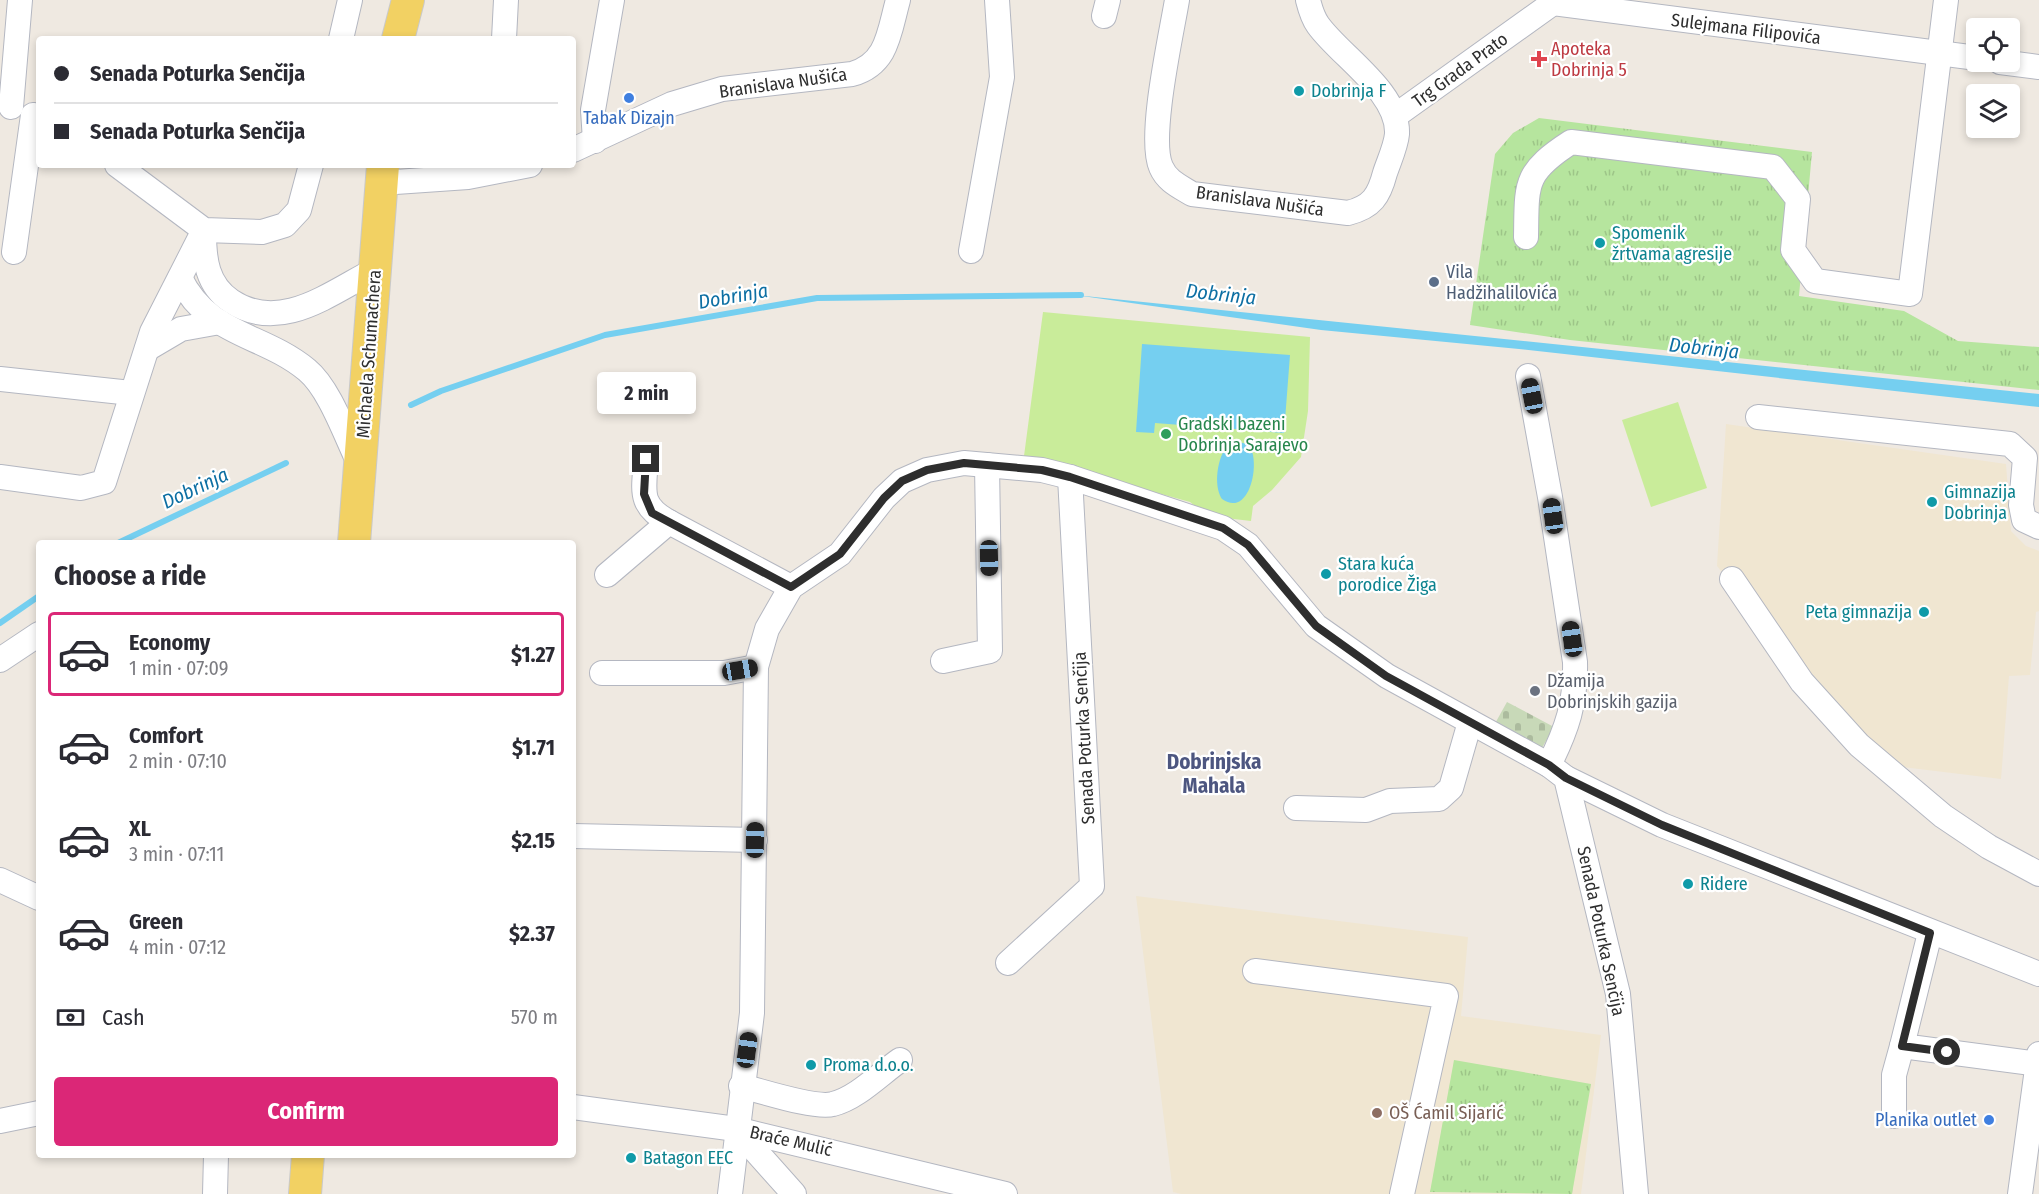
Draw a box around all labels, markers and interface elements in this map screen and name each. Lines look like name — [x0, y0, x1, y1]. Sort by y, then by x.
street label: Sulejmana Filipovića — [1670, 9, 1822, 49]
map controls — [1966, 18, 2020, 138]
button: locate — [1966, 18, 2020, 72]
street label: Trg Grada Prato — [1408, 28, 1512, 112]
place label: Apoteka Dobrinja 5 — [1551, 38, 1627, 81]
marker: Apoteka Dobrinja 5 — [1532, 52, 1546, 66]
text: Senada Poturka Senčija — [90, 60, 305, 87]
street label: Branislava Nušića — [718, 63, 849, 103]
place label: Dobrinja F — [1311, 80, 1386, 102]
marker: Dobrinja F — [1292, 84, 1306, 98]
button: layers — [1966, 84, 2020, 138]
marker: Tabak Dizajn — [622, 91, 636, 105]
place label: Tabak Dizajn — [583, 107, 675, 129]
text: Senada Poturka Senčija — [90, 118, 305, 145]
street label: Branislava Nušića — [1195, 181, 1326, 221]
place label: Spomenik žrtvama agresije — [1612, 222, 1732, 265]
marker: Spomenik žrtvama agresije — [1593, 236, 1607, 250]
place label: Vila Hadžihalilovića — [1446, 261, 1558, 304]
street label: Michaela Schumachera — [352, 269, 386, 439]
marker: Vila Hadžihalilovića — [1427, 275, 1441, 289]
water label: Dobrinja — [696, 278, 770, 314]
water label: Dobrinja — [1185, 278, 1257, 310]
water label: Dobrinja — [1668, 332, 1740, 364]
callout: 2 min — [596, 372, 696, 414]
car — [1520, 377, 1544, 415]
text: 2 min — [624, 381, 669, 405]
place label: Gradski bazeni Dobrinja Sarajevo — [1178, 413, 1308, 456]
marker: Gradski bazeni Dobrinja Sarajevo — [1159, 427, 1173, 441]
route end — [632, 445, 659, 472]
water label: Dobrinja — [158, 462, 232, 514]
place label: Gimnazija Dobrinja — [1944, 481, 2016, 524]
marker: Gimnazija Dobrinja — [1925, 495, 1939, 509]
car — [1542, 497, 1564, 535]
car — [980, 540, 998, 576]
place label: Stara kuća porodice Žiga — [1338, 553, 1437, 596]
text: Choose a ride — [54, 560, 206, 592]
marker: Stara kuća porodice Žiga — [1319, 567, 1333, 581]
place label: Peta gimnazija — [1805, 601, 1912, 623]
marker: Peta gimnazija — [1917, 605, 1931, 619]
car — [1561, 620, 1583, 658]
icon: car — [57, 627, 111, 681]
text: Economy — [129, 629, 210, 656]
text: $1.27 — [511, 641, 555, 668]
street label: Senada Poturka Senčija — [1068, 651, 1100, 825]
text: 1 min · 07:09 — [129, 656, 228, 680]
car — [721, 658, 759, 682]
place label: Džamija Dobrinjskih gazija — [1547, 670, 1678, 713]
marker: Džamija Dobrinjskih gazija — [1528, 684, 1542, 698]
icon: car — [57, 720, 111, 774]
text: Comfort — [129, 722, 203, 749]
text: $1.71 — [512, 734, 555, 761]
text: 2 min · 07:10 — [129, 749, 227, 773]
district label: Dobrinjska Mahala — [1167, 749, 1261, 799]
icon: car — [57, 813, 111, 867]
text: XL — [129, 815, 151, 842]
car — [746, 822, 764, 858]
text: $2.15 — [511, 827, 555, 854]
text: 3 min · 07:11 — [129, 842, 224, 866]
street label: Senada Poturka Senčija — [1572, 844, 1630, 1018]
place label: Ridere — [1700, 873, 1748, 895]
marker: Ridere — [1681, 877, 1695, 891]
icon: car — [57, 906, 111, 960]
text: Green — [129, 908, 183, 935]
text: $2.37 — [509, 920, 555, 947]
text: 4 min · 07:12 — [129, 935, 226, 959]
icon: cash — [54, 1001, 87, 1034]
text: Cash — [102, 1004, 145, 1031]
text: 570 m — [511, 1005, 558, 1029]
car — [736, 1031, 758, 1069]
route start — [1933, 1038, 1960, 1065]
place label: Proma d.o.o. — [823, 1054, 914, 1076]
marker: Proma d.o.o. — [804, 1058, 818, 1072]
button: Confirm — [54, 1077, 558, 1146]
place label: OŠ Ćamil Sijarić — [1389, 1102, 1504, 1124]
marker: OŠ Ćamil Sijarić — [1370, 1106, 1384, 1120]
place label: Planika outlet — [1875, 1109, 1977, 1131]
marker: Planika outlet — [1982, 1113, 1996, 1127]
street label: Braće Mulić — [748, 1121, 835, 1161]
place label: Batagon EEC — [643, 1147, 733, 1169]
marker: Batagon EEC — [624, 1151, 638, 1165]

